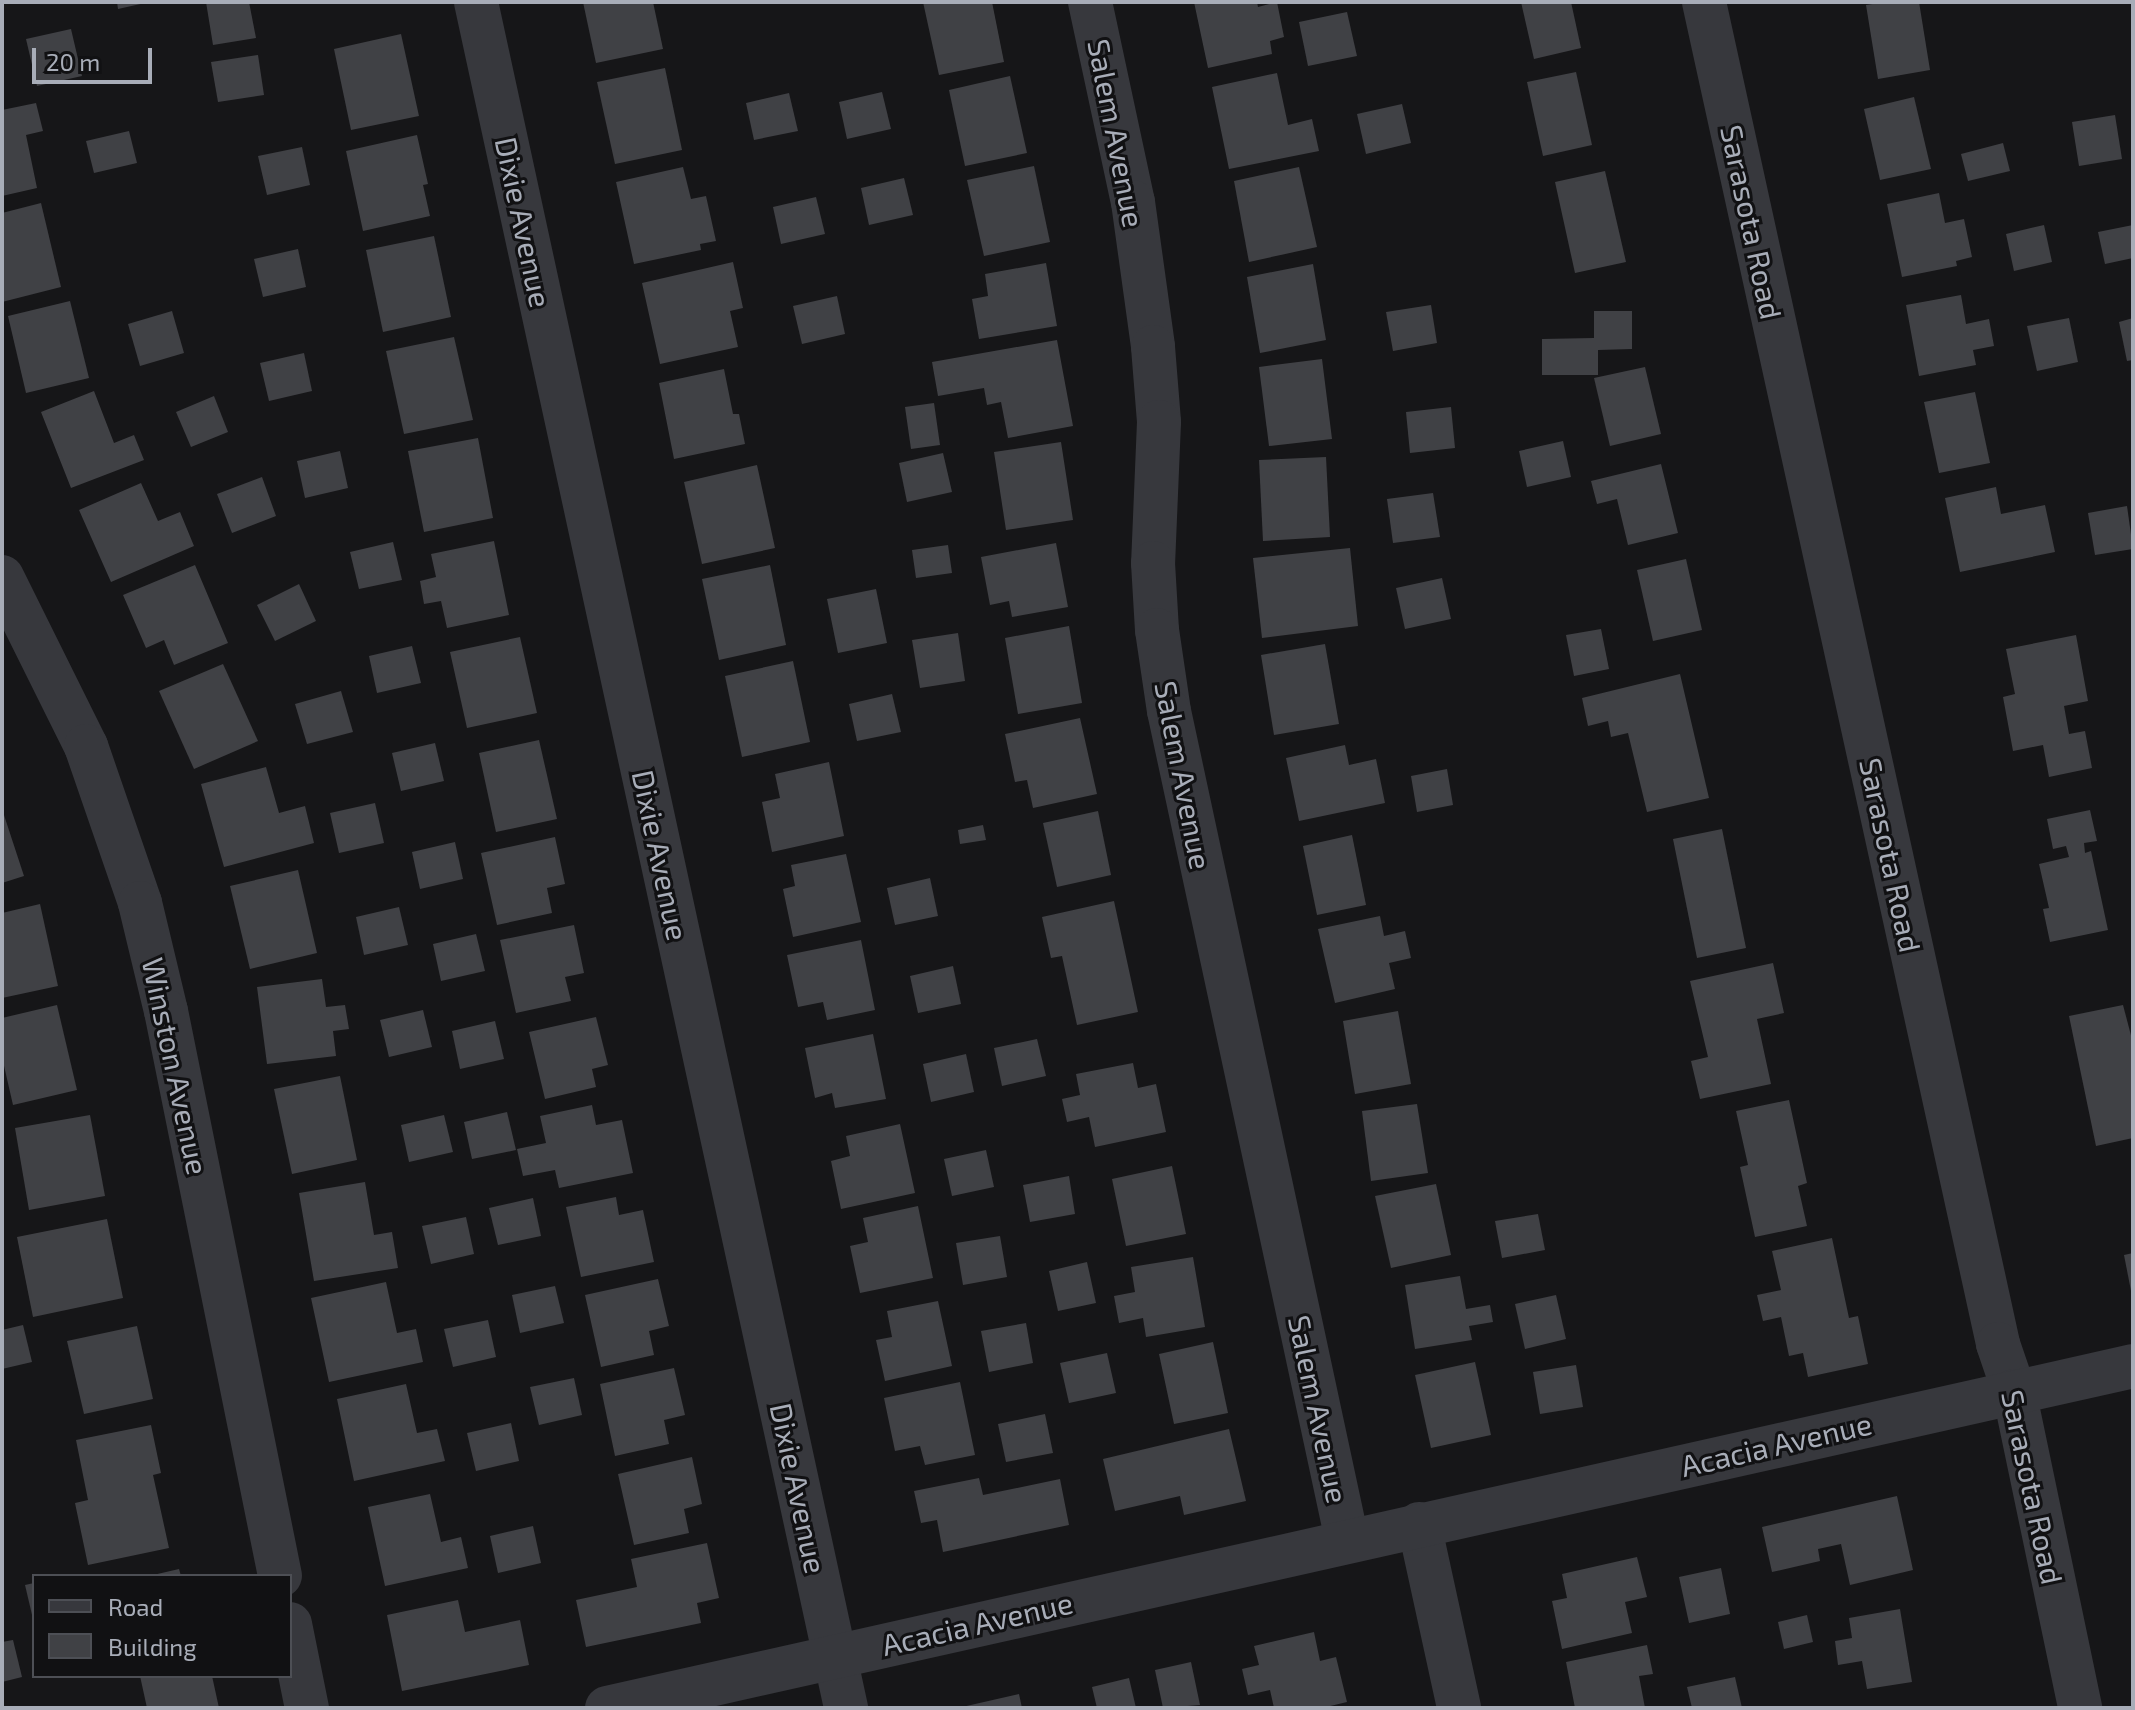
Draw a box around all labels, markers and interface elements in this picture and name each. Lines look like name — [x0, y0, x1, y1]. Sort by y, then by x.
scale bar — [36, 32, 156, 82]
street label: Salem Avenue — [1081, 35, 1153, 231]
text: 20 m — [46, 47, 100, 76]
street label: Sarasota Road — [1714, 122, 1790, 322]
street label: Dixie Avenue — [488, 133, 560, 311]
street label: Salem Avenue — [1148, 677, 1220, 873]
street label: Sarasota Road — [1853, 755, 1929, 955]
street label: Dixie Avenue — [625, 766, 697, 944]
street label: Winston Avenue — [135, 954, 217, 1178]
street label: Salem Avenue — [1281, 1311, 1357, 1507]
street label: Sarasota Road — [1995, 1387, 2071, 1587]
street label: Dixie Avenue — [763, 1399, 835, 1577]
street label: Acacia Avenue — [1677, 1404, 1875, 1484]
legend — [32, 1574, 292, 1678]
street label: Acacia Avenue — [878, 1583, 1076, 1663]
text: Road — [108, 1592, 163, 1621]
text: Building — [108, 1632, 197, 1661]

